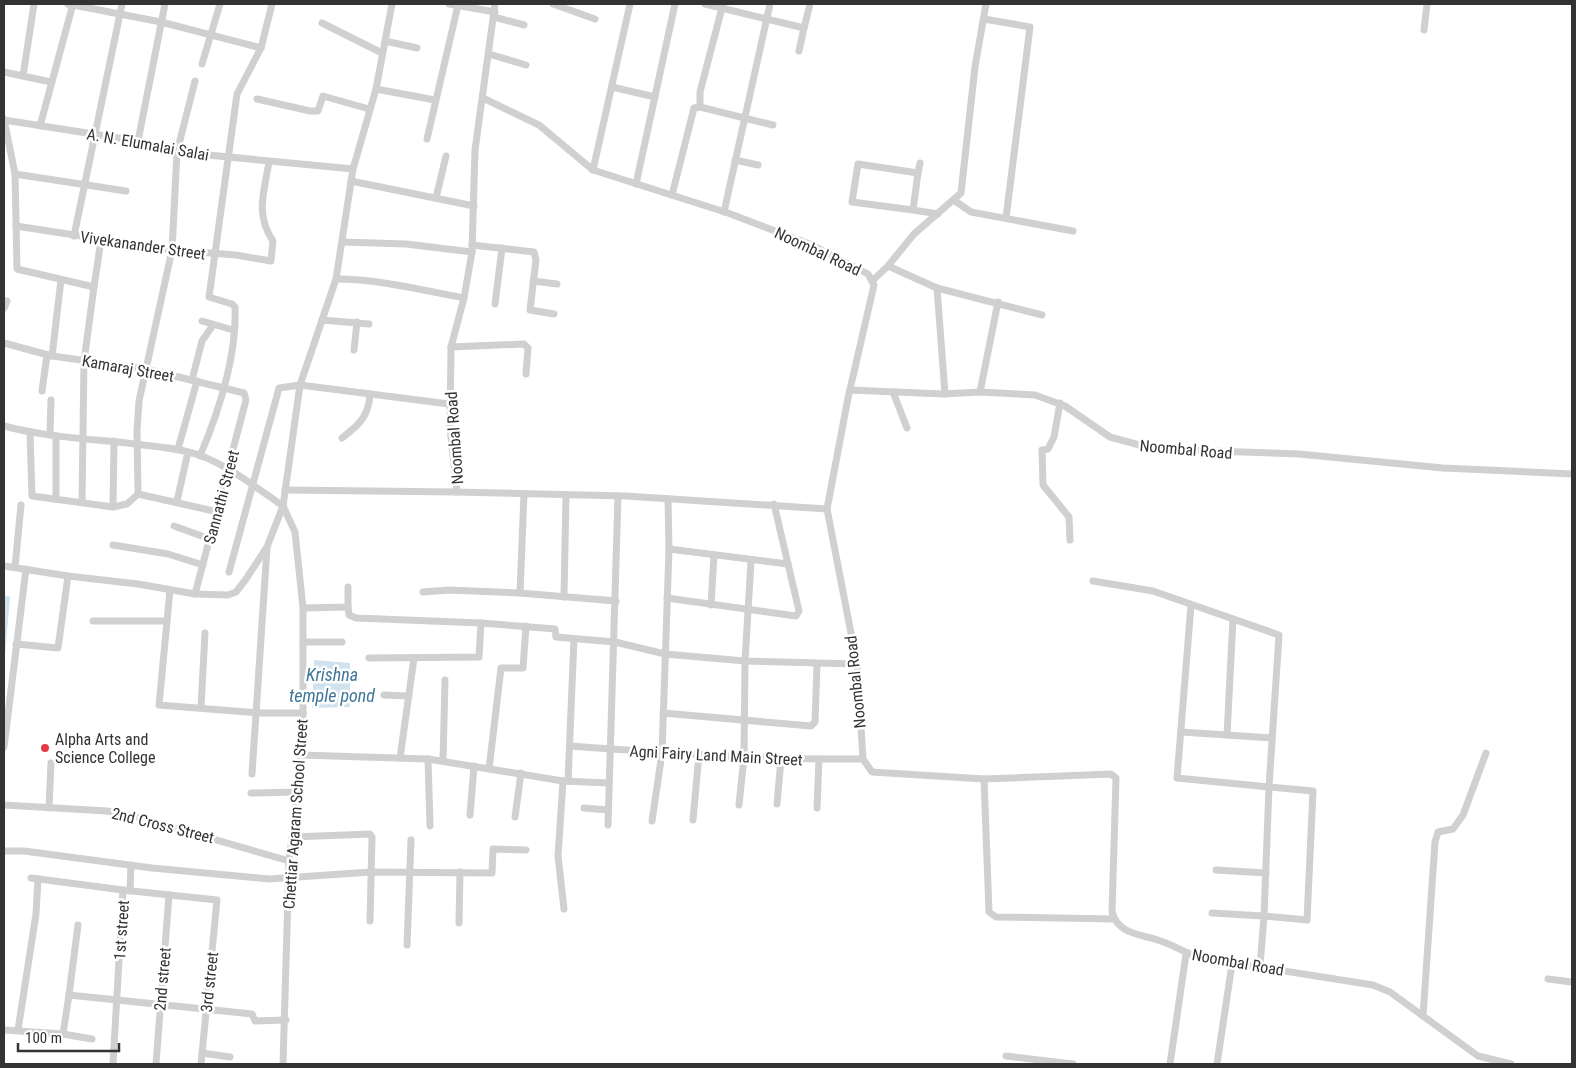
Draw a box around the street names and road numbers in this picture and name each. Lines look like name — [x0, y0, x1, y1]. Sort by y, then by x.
street label: A. N. Elumalai Salai — [85, 124, 210, 165]
street label: Noombal Road — [772, 223, 864, 280]
street label: Vivekanander Street — [79, 227, 207, 264]
street label: Kamaraj Street — [80, 351, 176, 386]
street label: Noombal Road — [442, 391, 467, 485]
street label: Noombal Road — [1139, 436, 1233, 463]
street label: Sannathi Street — [200, 448, 243, 546]
street label: Noombal Road — [841, 635, 870, 729]
street label: Chettiar Agaram School Street — [279, 718, 312, 910]
street label: Agni Fairy Land Main Street — [629, 741, 803, 770]
street label: 2nd Cross Street — [110, 804, 216, 847]
street label: 1st street — [110, 899, 133, 961]
street label: Noombal Road — [1190, 945, 1285, 980]
street label: 2nd street — [150, 946, 175, 1012]
street label: 3rd street — [197, 951, 222, 1013]

